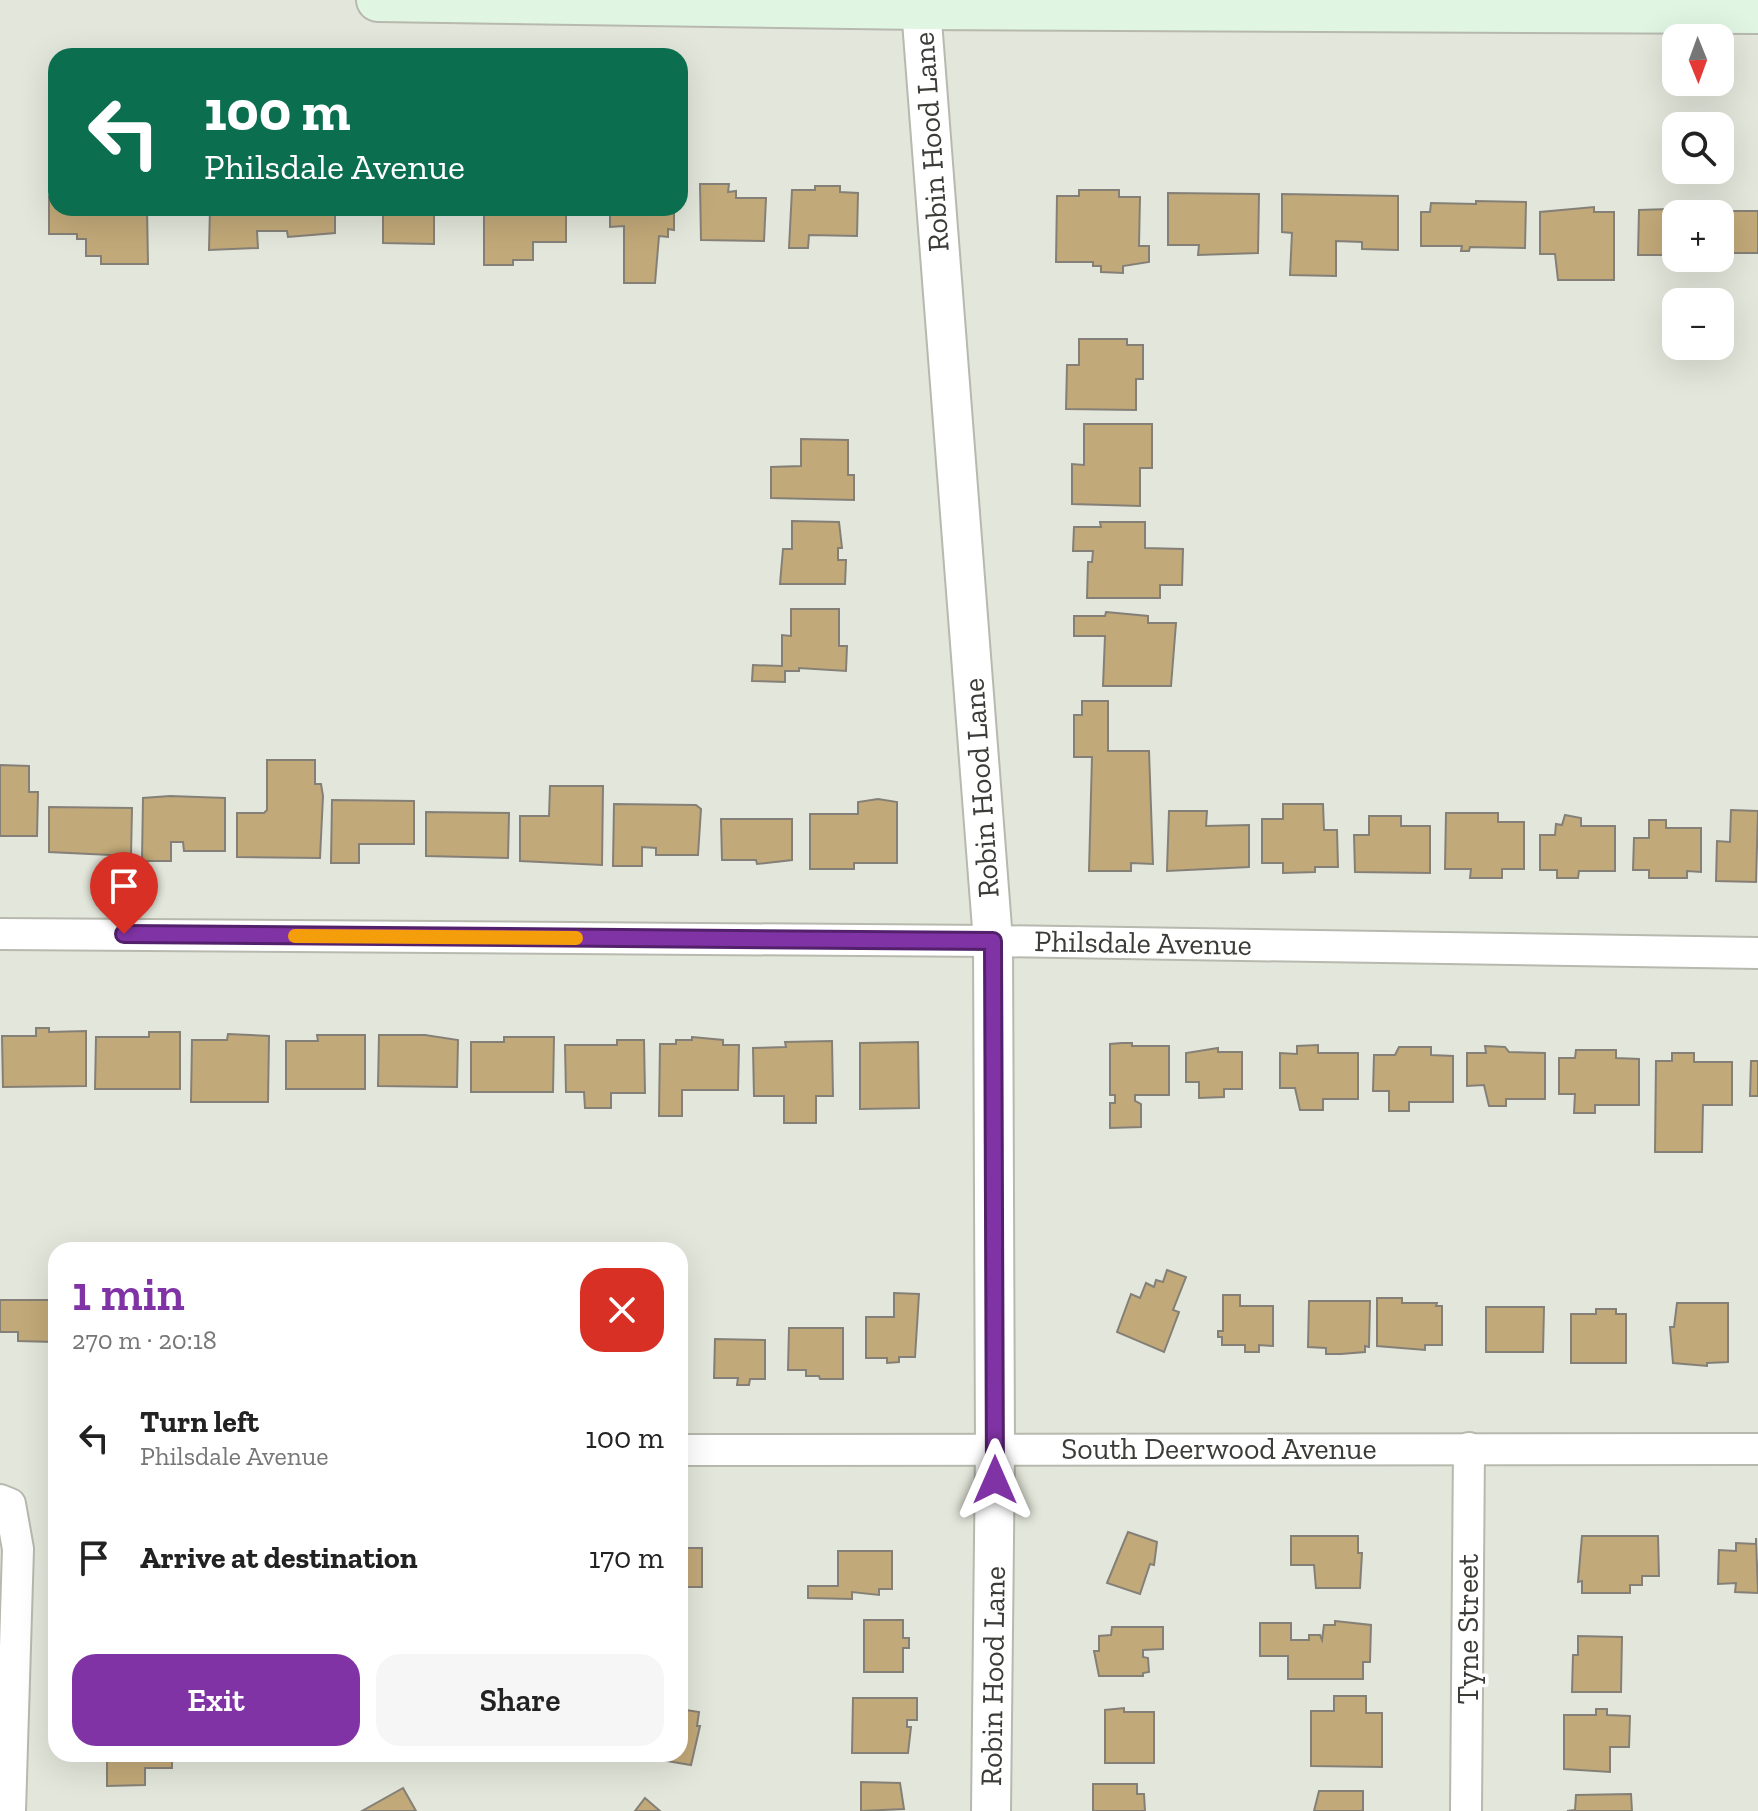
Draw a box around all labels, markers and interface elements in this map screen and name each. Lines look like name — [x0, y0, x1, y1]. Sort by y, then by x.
north arrow — [1662, 24, 1734, 96]
map controls — [1662, 24, 1734, 360]
street label: Robin Hood Lane — [905, 31, 957, 253]
text: 100 m — [204, 77, 351, 144]
icon: left — [72, 80, 176, 184]
button: search — [1662, 112, 1734, 184]
text: Philsdale Avenue — [204, 145, 465, 188]
button: + — [1662, 200, 1734, 272]
button: − — [1662, 288, 1734, 360]
street label: Robin Hood Lane — [955, 677, 1007, 899]
pin — [90, 852, 158, 934]
icon: arrive — [102, 864, 146, 908]
street label: Philsdale Avenue — [1034, 923, 1252, 963]
text: 1 min — [72, 1265, 185, 1322]
button: close — [580, 1268, 664, 1352]
text: 270 m · 20:18 — [72, 1324, 217, 1356]
text: Turn left — [140, 1404, 259, 1440]
icon: left — [72, 1416, 116, 1460]
text: 100 m — [585, 1420, 664, 1456]
street label: South Deerwood Avenue — [1061, 1431, 1377, 1467]
position arrow — [953, 1438, 1037, 1522]
text: Philsdale Avenue — [140, 1440, 329, 1472]
icon: arrive — [72, 1536, 116, 1580]
text: Arrive at destination — [140, 1540, 417, 1576]
text: 170 m — [589, 1540, 664, 1576]
street label: Tyne Street — [1450, 1554, 1486, 1704]
street label: Robin Hood Lane — [973, 1566, 1013, 1786]
button: Exit — [72, 1654, 360, 1746]
button: Share — [376, 1654, 664, 1746]

